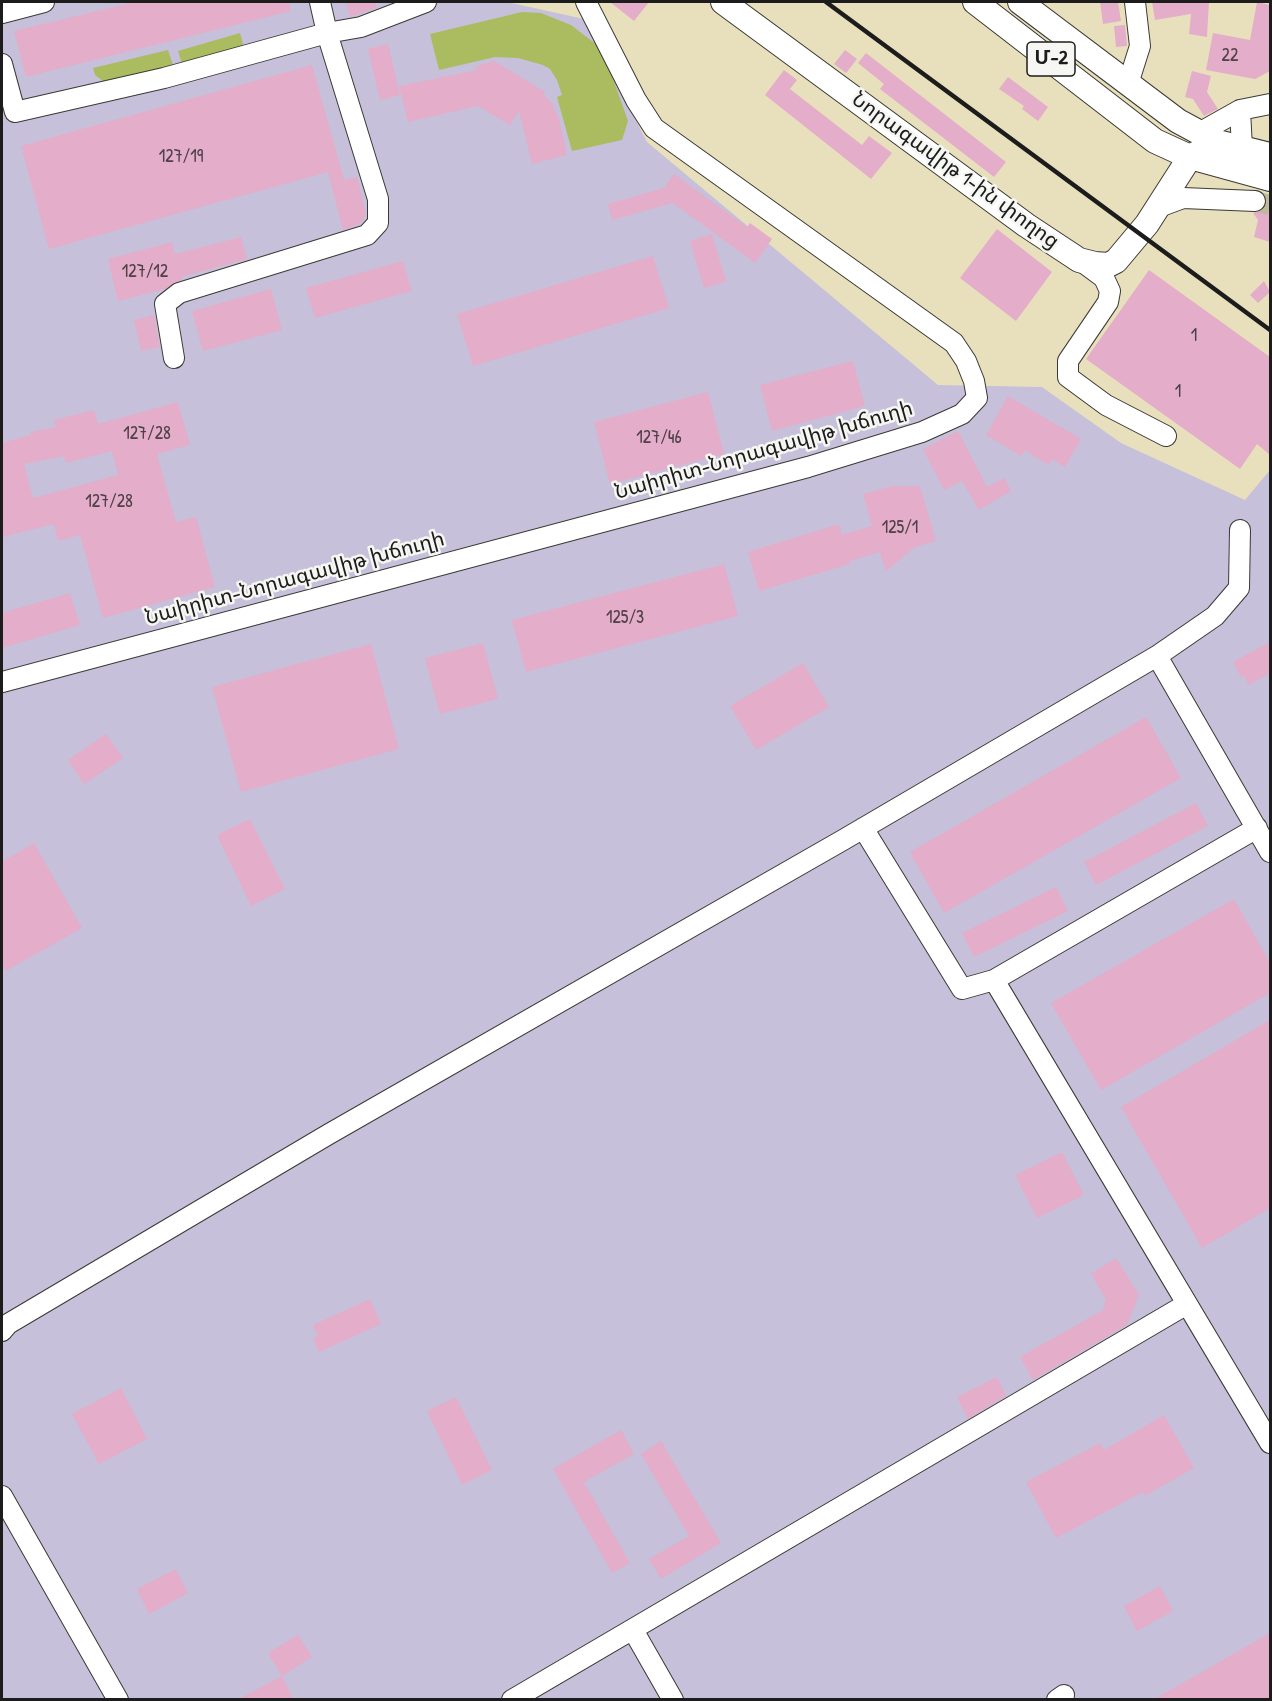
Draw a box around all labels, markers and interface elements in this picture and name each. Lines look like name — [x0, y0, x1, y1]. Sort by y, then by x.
road number: Մ-2 — [1027, 42, 1075, 76]
house number: 22 — [1222, 45, 1238, 67]
street label: Նորագավիթ 1-ին փողոց — [846, 87, 1064, 255]
house number: 127/19 — [159, 146, 203, 168]
house number: 127/12 — [122, 261, 168, 283]
house number: 1 — [1191, 325, 1197, 347]
house number: 1 — [1175, 381, 1181, 403]
street label: Նաիրիտ-Նորագավիթ խճուղի — [612, 396, 916, 506]
house number: 127/28 — [123, 423, 171, 445]
house number: 127/46 — [636, 427, 682, 449]
house number: 127/28 — [85, 491, 133, 513]
house number: 125/1 — [882, 517, 918, 539]
street label: Նաիրիտ-Նորագավիթ խճուղի — [142, 527, 448, 631]
house number: 125/3 — [606, 607, 644, 629]

